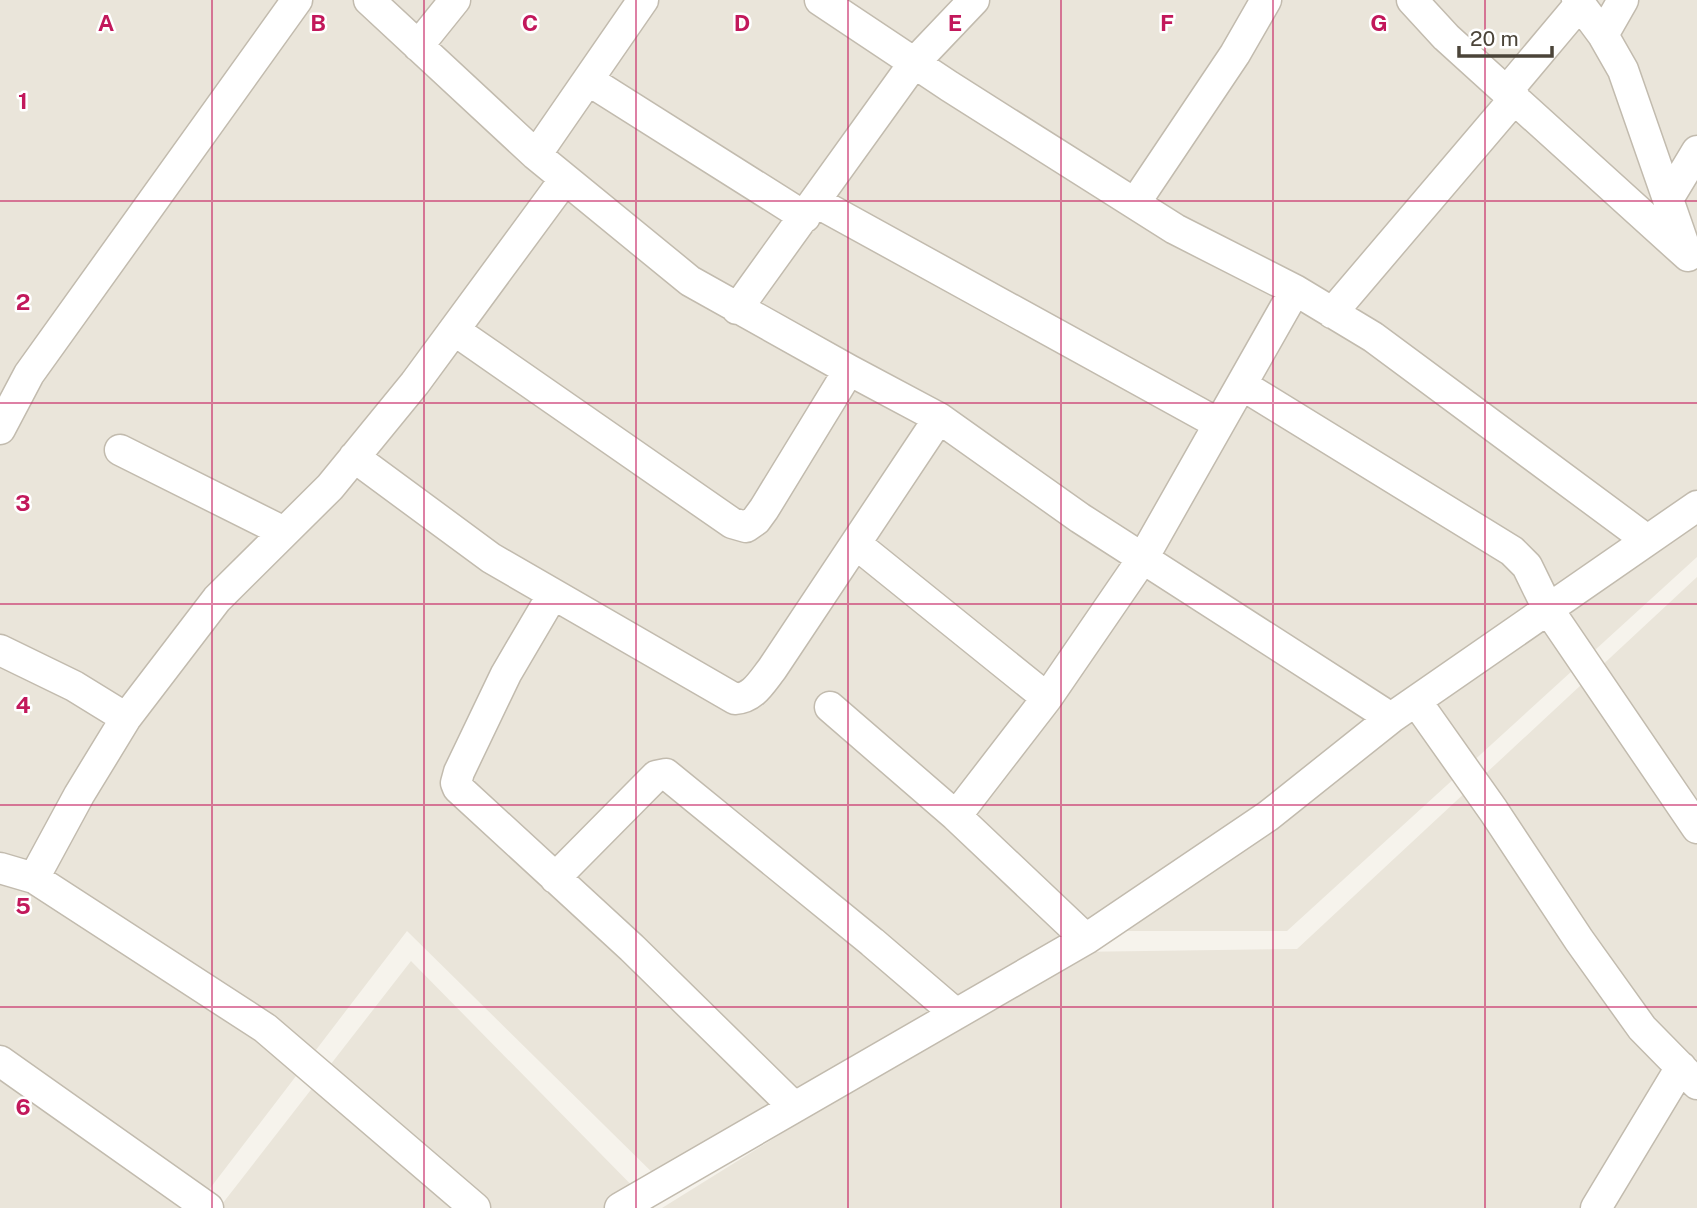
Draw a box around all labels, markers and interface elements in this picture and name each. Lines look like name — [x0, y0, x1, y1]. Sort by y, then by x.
text: A — [98, 9, 115, 36]
text: B — [310, 9, 326, 36]
text: C — [522, 9, 538, 36]
text: D — [734, 9, 750, 36]
text: E — [948, 9, 962, 36]
text: F — [1160, 9, 1174, 36]
text: G — [1370, 9, 1388, 36]
scale bar — [1459, 14, 1552, 58]
text: 20 m — [1470, 26, 1519, 51]
text: 1 — [18, 87, 28, 114]
text: 2 — [16, 288, 30, 315]
text: 3 — [15, 489, 31, 516]
text: 4 — [15, 691, 31, 718]
text: 5 — [15, 892, 31, 919]
text: 6 — [15, 1093, 31, 1120]

